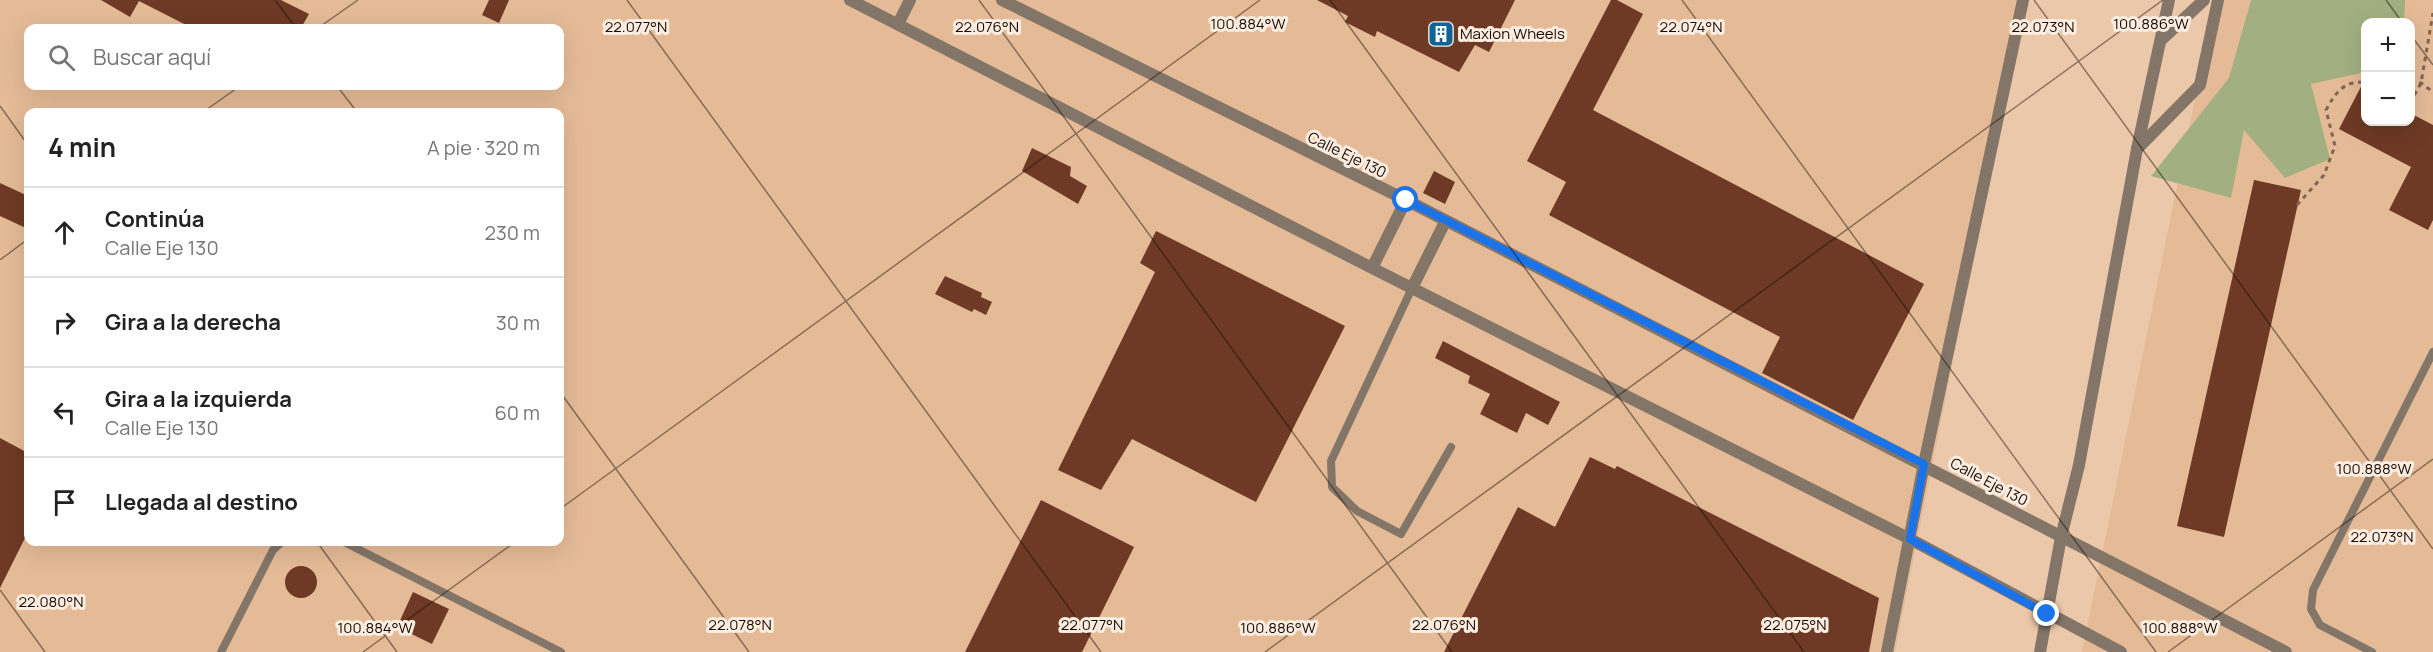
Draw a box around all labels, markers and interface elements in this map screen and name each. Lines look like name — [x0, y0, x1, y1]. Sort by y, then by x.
text: 100.884°W — [1211, 13, 1286, 34]
text: 100.886°W — [2113, 13, 2189, 34]
text: 22.077°N — [605, 16, 667, 37]
text: 22.076°N — [955, 16, 1019, 37]
text: 22.074°N — [1660, 16, 1722, 37]
text: 22.073°N — [2012, 16, 2074, 37]
map controls — [2361, 18, 2415, 126]
button: + — [2361, 18, 2415, 72]
building icon: Maxion Wheels — [1426, 19, 1456, 49]
place label: Maxion Wheels — [1460, 23, 1565, 44]
search box — [24, 24, 564, 90]
icon: search — [45, 41, 78, 74]
text: Buscar aquí — [93, 42, 211, 72]
button: − — [2361, 72, 2415, 126]
street label: Calle Eje 130 — [1304, 126, 1390, 183]
text: 4 min — [48, 129, 116, 165]
text: A pie · 320 m — [427, 134, 540, 161]
route start — [1392, 186, 1418, 212]
text: Continúa — [105, 204, 205, 234]
icon: ahead — [48, 216, 81, 249]
text: 230 m — [484, 219, 540, 246]
text: Calle Eje 130 — [105, 234, 219, 261]
icon: right — [48, 306, 81, 339]
text: Gira a la derecha — [105, 307, 281, 337]
text: 30 m — [496, 309, 540, 336]
text: Gira a la izquierda — [105, 384, 292, 414]
icon: left — [48, 396, 81, 429]
text: 60 m — [494, 399, 540, 426]
text: Calle Eje 130 — [105, 414, 219, 441]
street label: Calle Eje 130 — [1947, 452, 2032, 511]
text: 100.888°W — [2337, 458, 2411, 479]
icon: arrive — [48, 486, 81, 519]
text: Llegada al destino — [105, 487, 298, 517]
text: 22.073°N — [2351, 526, 2413, 547]
text: 22.080°N — [19, 591, 83, 612]
route end — [2033, 600, 2059, 626]
text: 22.078°N — [708, 614, 772, 635]
text: 22.077°N — [1061, 614, 1123, 635]
text: 22.076°N — [1412, 614, 1476, 635]
text: 22.075°N — [1763, 614, 1827, 635]
text: 100.884°W — [338, 617, 413, 638]
text: 100.886°W — [1240, 617, 1316, 638]
text: 100.888°W — [2143, 617, 2217, 638]

